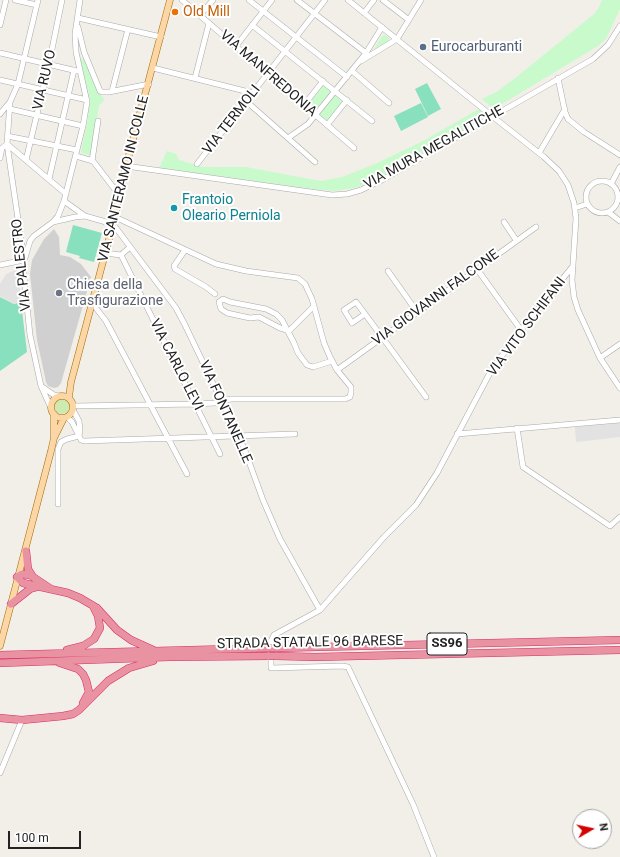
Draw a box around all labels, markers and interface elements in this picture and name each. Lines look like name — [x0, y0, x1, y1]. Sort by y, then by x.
place label: Old Mill — [183, 4, 230, 20]
marker: Old Mill — [170, 7, 180, 17]
street label: VIA MANFREDONIA — [216, 27, 320, 121]
place label: Eurocarburanti — [431, 39, 522, 55]
marker: Eurocarburanti — [418, 42, 428, 52]
street label: VIA RUVO — [30, 48, 60, 112]
street label: VIA TERMOLI — [200, 82, 264, 158]
street label: VIA SANTERAMO IN COLLE — [95, 94, 153, 264]
street label: VIA MURA MEGALITICHE — [361, 103, 507, 193]
place label: Frantoio Oleario Perniola — [182, 192, 281, 224]
marker: Frantoio Oleario Perniola — [169, 203, 179, 213]
street label: VIA PALESTRO — [9, 218, 35, 312]
street label: VIA GIOVANNI FALCONE — [369, 246, 503, 350]
street label: VIA VITO SCHIFANI — [484, 274, 570, 380]
place label: Chiesa della Trasfigurazione — [67, 277, 163, 310]
marker: Chiesa della Trasfigurazione — [54, 288, 64, 298]
street label: VIA CARLO LEVI — [146, 316, 206, 414]
street label: VIA FONTANELLE — [195, 358, 255, 466]
street label: STRADA STATALE 96 BARESE — [217, 633, 403, 653]
road number: SS96 — [427, 633, 467, 655]
north arrow — [572, 809, 612, 849]
text: N — [596, 822, 610, 832]
scale bar — [10, 823, 83, 849]
text: 100 m — [15, 831, 49, 845]

